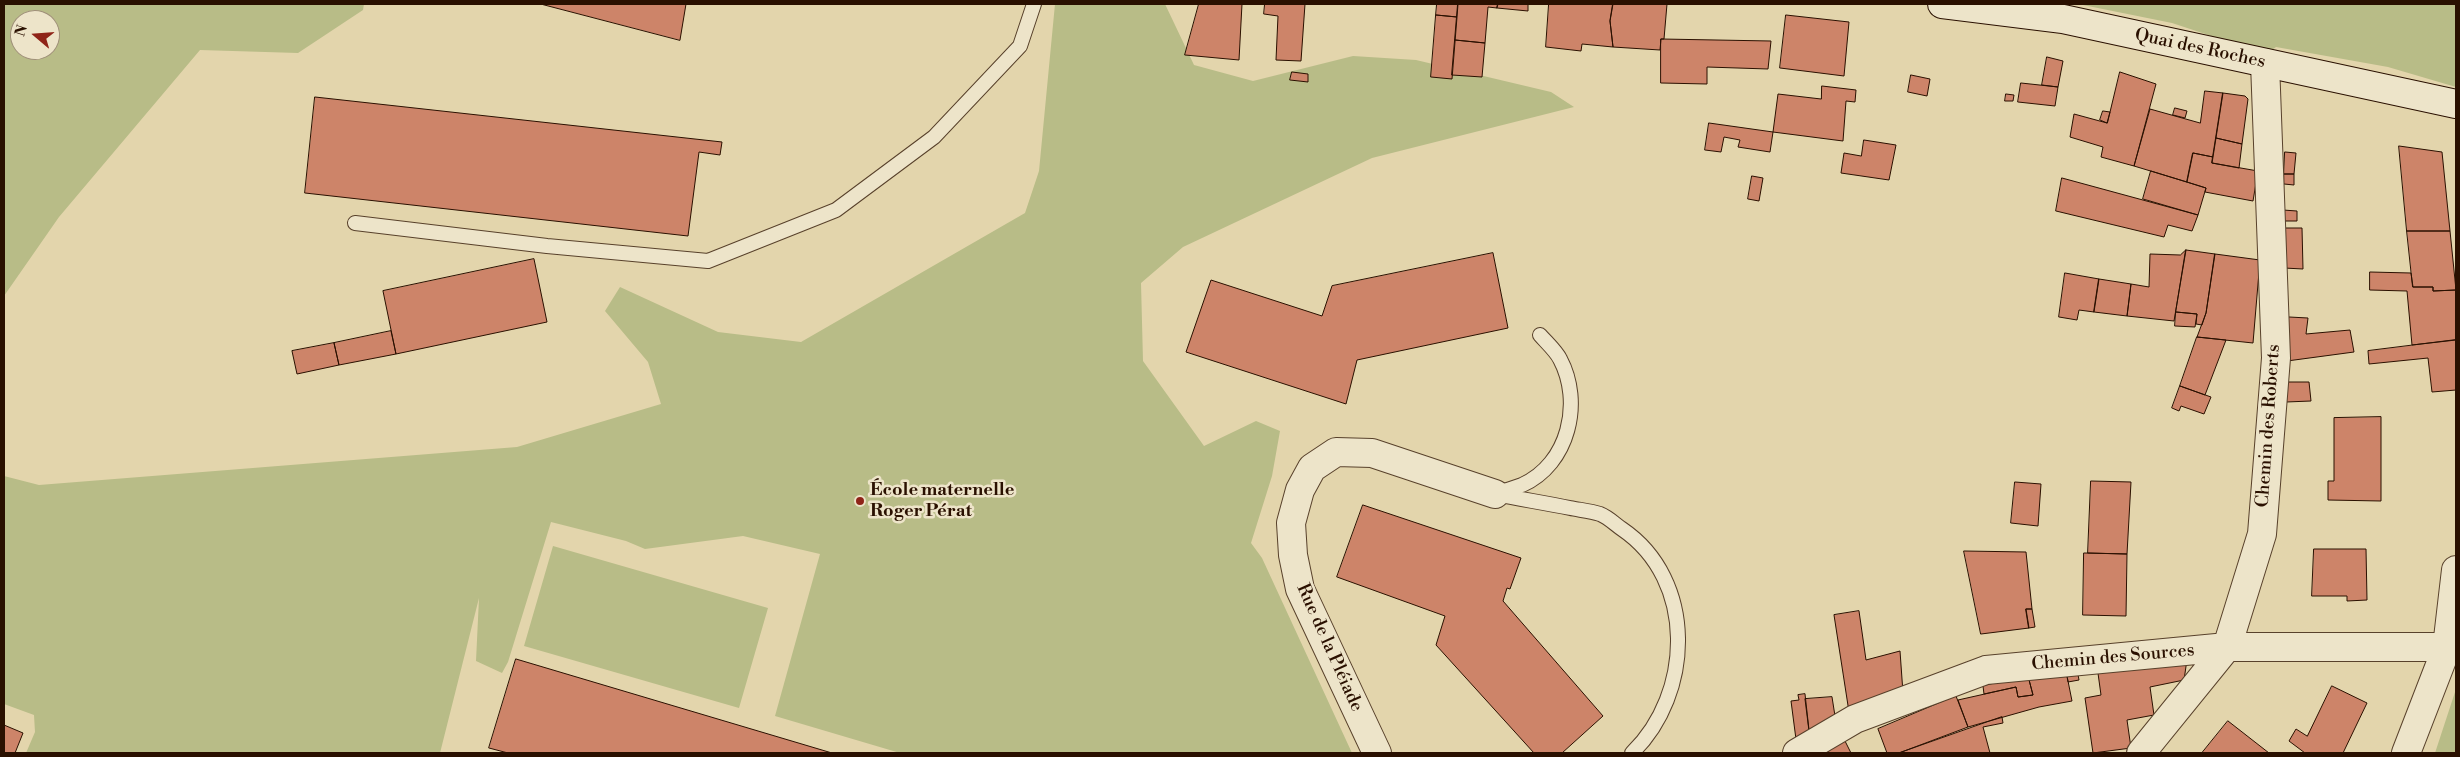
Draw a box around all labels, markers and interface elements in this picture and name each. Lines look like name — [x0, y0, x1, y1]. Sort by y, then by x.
north arrow — [10, 10, 60, 60]
text: N — [11, 23, 32, 39]
street label: Quai des Roches — [2133, 25, 2267, 73]
street label: Chemin des Roberts — [2253, 344, 2285, 508]
place label: École maternelle Roger Pérat — [870, 480, 1014, 522]
marker: École maternelle Roger Pérat — [854, 495, 866, 507]
street label: Rue de la Pléiade — [1291, 581, 1367, 715]
street label: Chemin des Sources — [2031, 640, 2195, 676]

